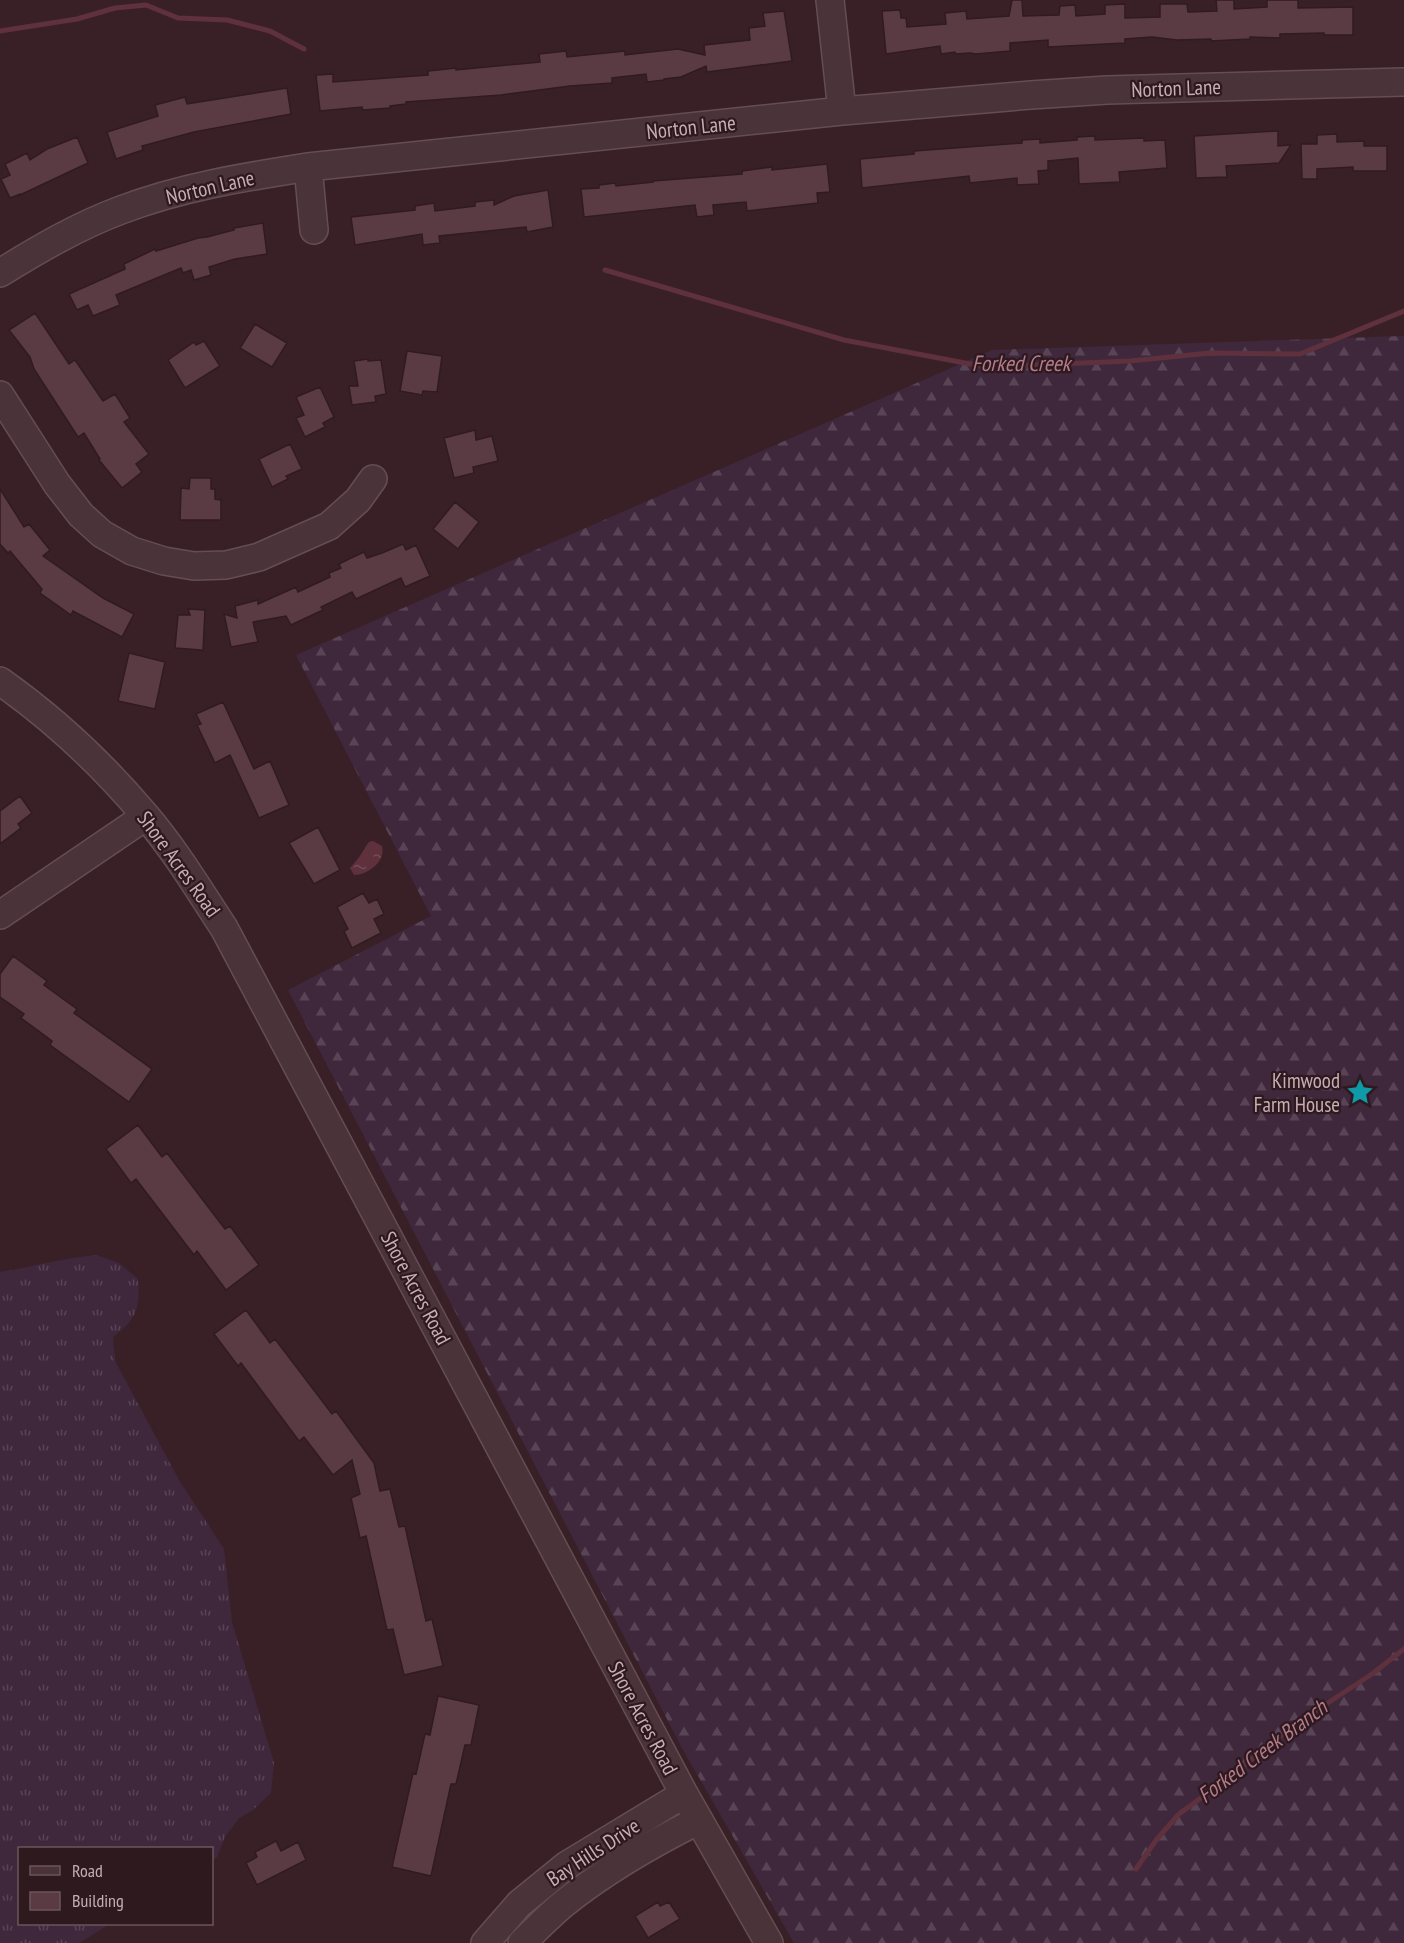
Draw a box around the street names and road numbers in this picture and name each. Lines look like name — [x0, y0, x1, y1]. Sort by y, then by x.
street label: Norton Lane — [1131, 73, 1221, 103]
street label: Norton Lane — [645, 109, 737, 145]
street label: Norton Lane — [163, 164, 257, 210]
street label: Shore Acres Road — [131, 806, 227, 922]
street label: Shore Acres Road — [375, 1227, 457, 1349]
street label: Shore Acres Road — [602, 1657, 684, 1779]
street label: Bay Hills Drive — [541, 1812, 645, 1892]

